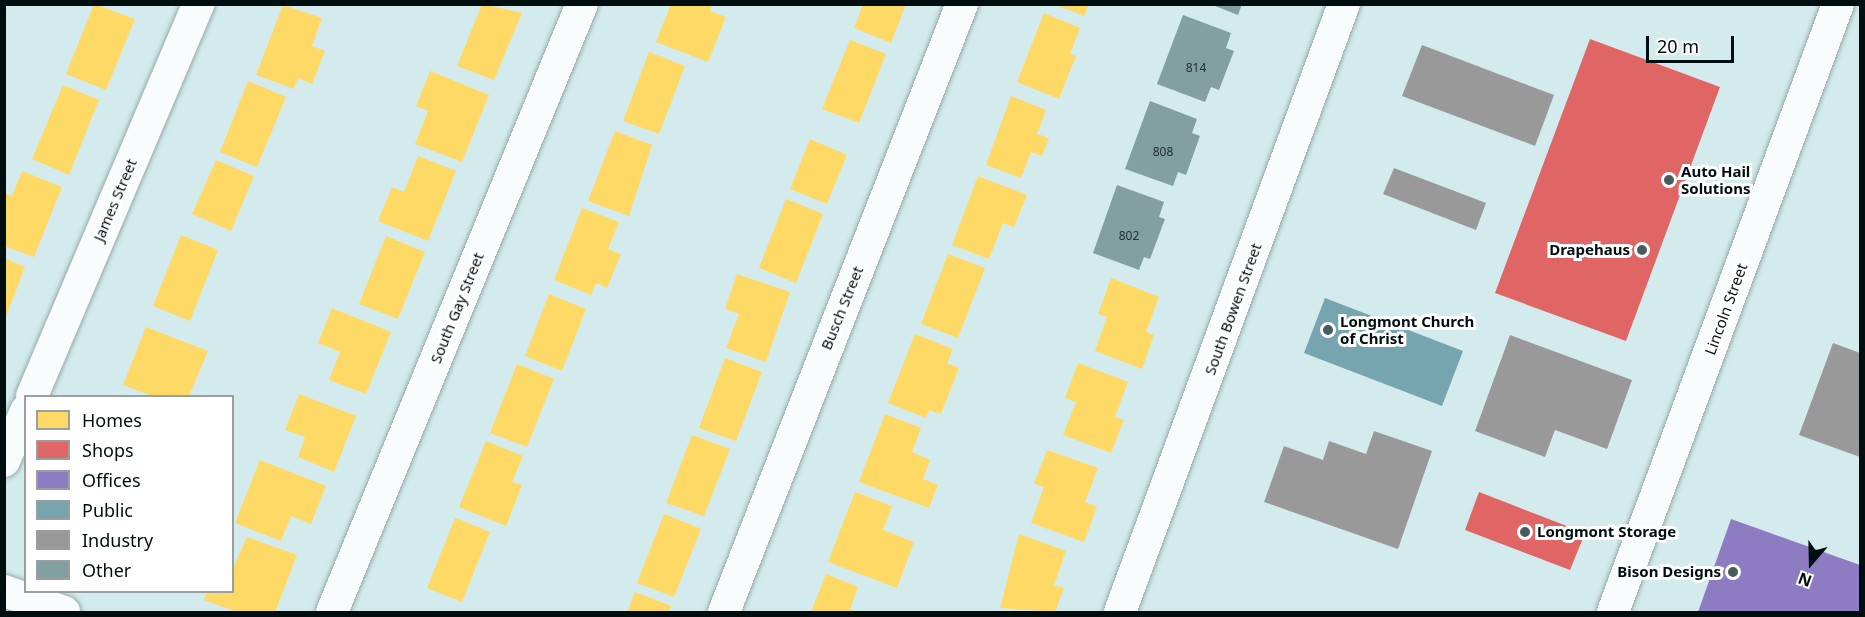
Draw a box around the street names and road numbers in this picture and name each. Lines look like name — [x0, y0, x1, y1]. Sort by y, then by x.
street label: James Street — [90, 156, 140, 244]
street label: South Bowen Street — [1201, 241, 1265, 377]
street label: South Gay Street — [427, 250, 487, 366]
street label: Lincoln Street — [1701, 261, 1751, 357]
street label: Busch Street — [817, 264, 867, 352]

